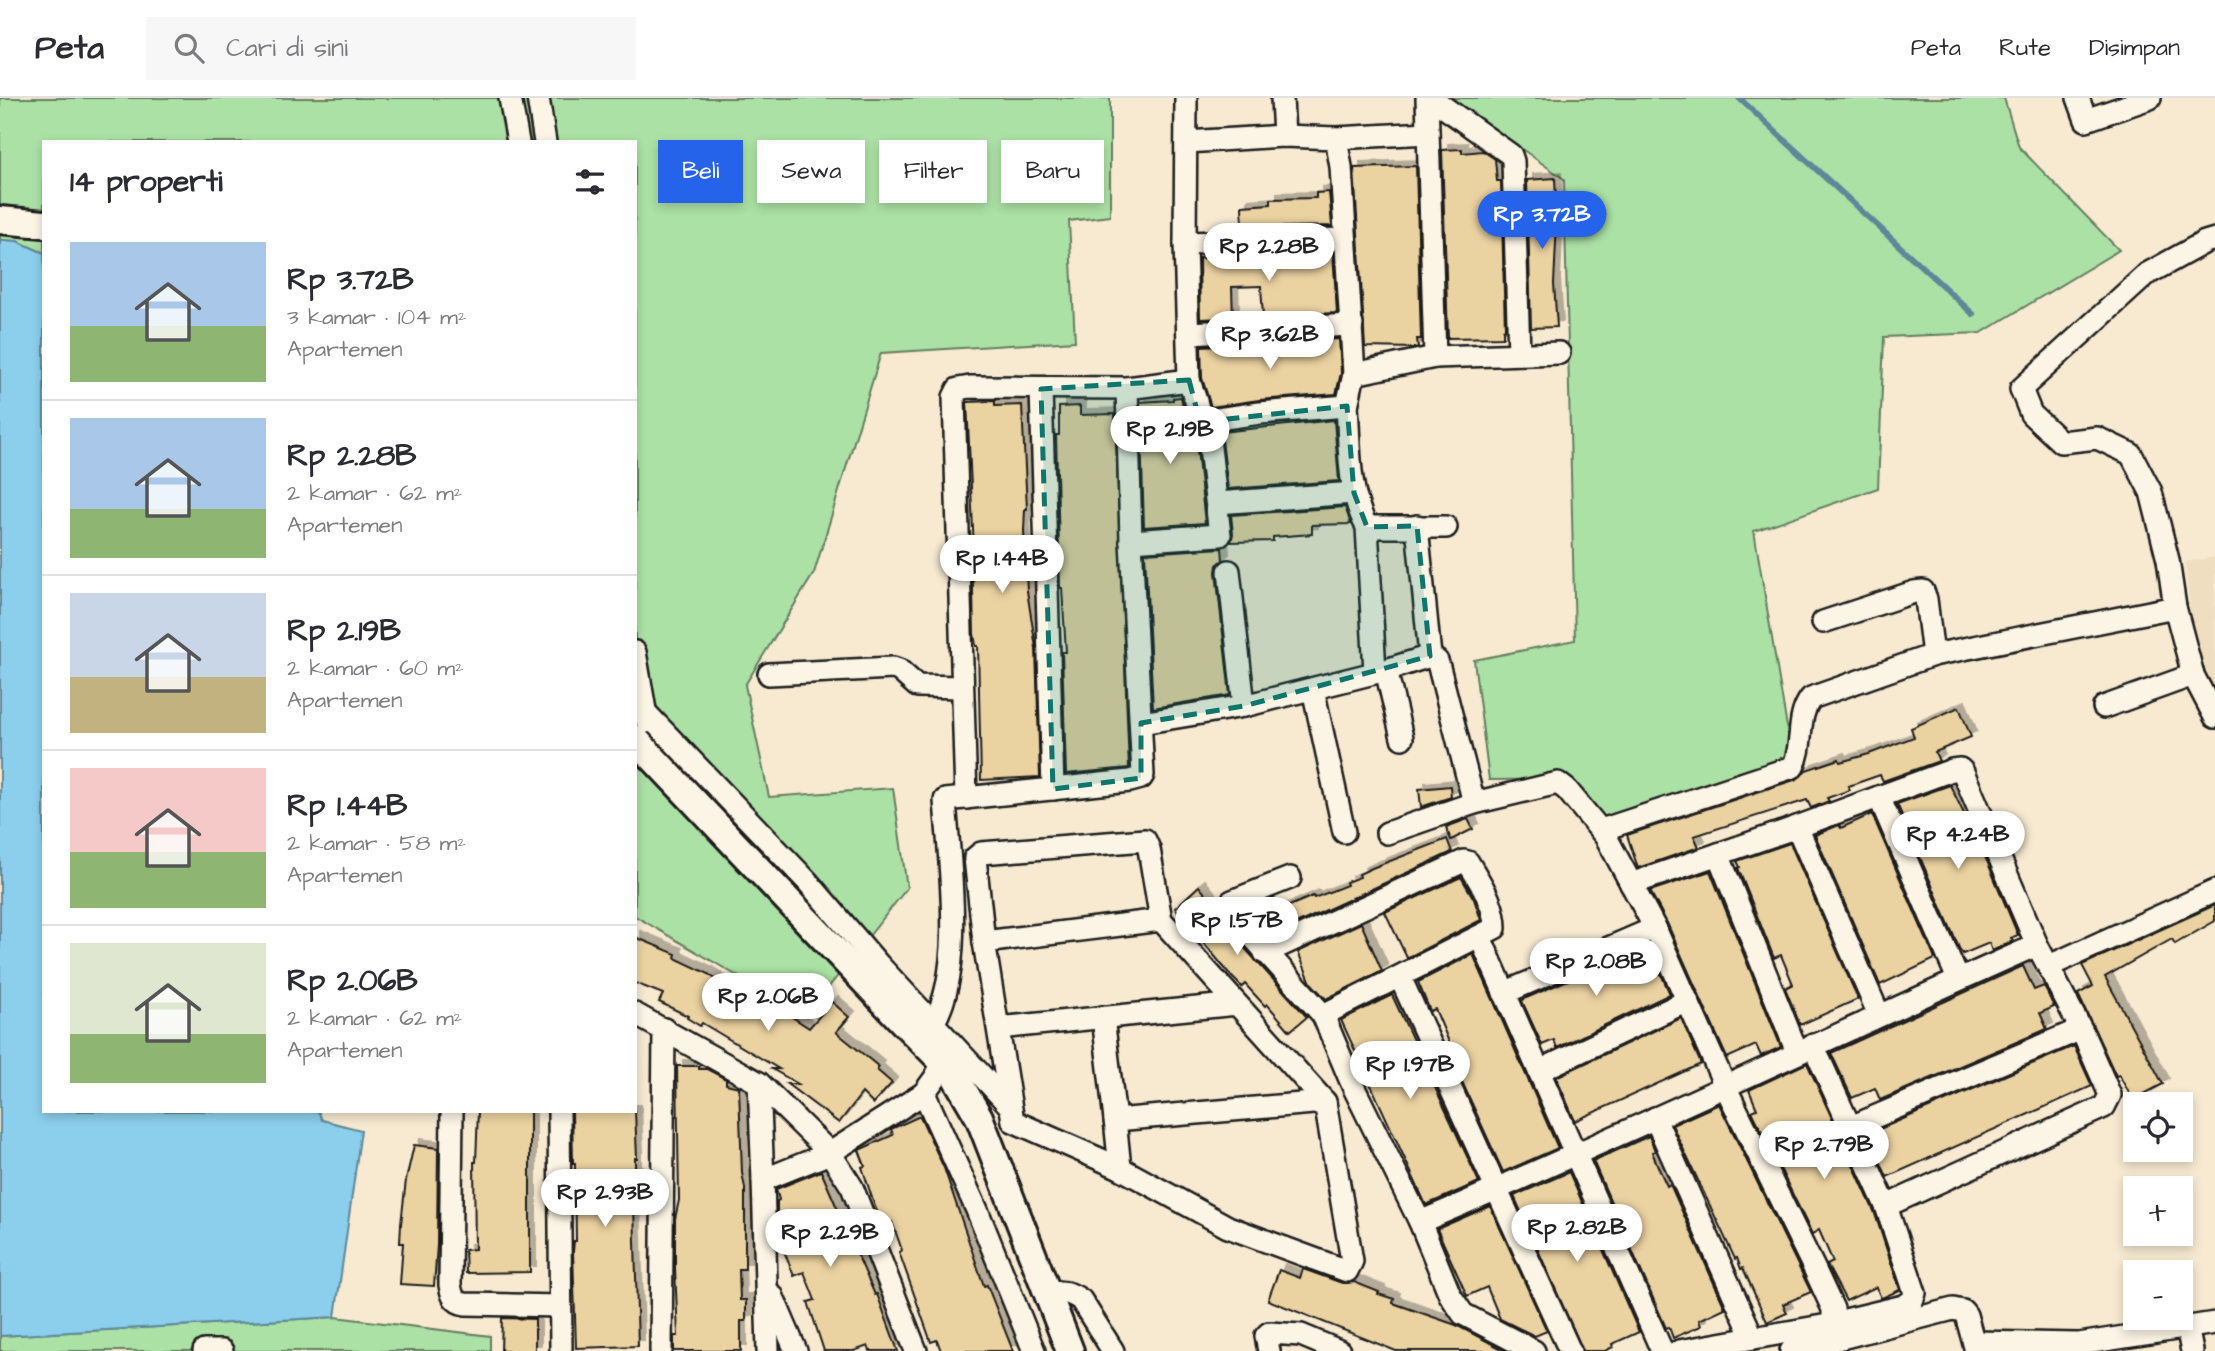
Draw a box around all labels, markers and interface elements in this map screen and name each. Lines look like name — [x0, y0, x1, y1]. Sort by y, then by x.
search box — [146, 17, 636, 80]
text: Peta — [35, 25, 104, 71]
icon: search — [170, 29, 208, 67]
text: Cari di sini — [226, 30, 348, 66]
text: Peta — [1911, 31, 1961, 65]
text: Rute — [1999, 31, 2051, 65]
text: Disimpan — [2089, 31, 2180, 65]
chip: Beli — [658, 140, 743, 203]
chip: Sewa — [757, 140, 865, 203]
chip: Filter — [879, 140, 987, 203]
chip: Baru — [1001, 140, 1104, 203]
text: 14 properti — [70, 161, 223, 203]
icon: filters — [571, 163, 609, 201]
pin: Rp 3.72B — [1470, 192, 1614, 251]
text: Rp 3.72B — [1493, 198, 1591, 230]
pin: Rp 2.28B — [1197, 223, 1341, 283]
text: Rp 2.28B — [1219, 230, 1319, 262]
text: Rp 3.72B — [287, 259, 414, 301]
icon: home — [126, 270, 210, 354]
text: 3 kamar · 104 m² — [287, 301, 467, 333]
pin: Rp 3.62B — [1198, 312, 1342, 371]
text: Rp 3.62B — [1221, 318, 1319, 350]
text: Apartemen — [287, 333, 403, 365]
pin: Rp 2.19B — [1098, 406, 1242, 466]
text: Rp 2.19B — [1126, 413, 1214, 445]
text: Rp 2.28B — [287, 435, 416, 477]
icon: home — [126, 446, 210, 530]
text: 2 kamar · 62 m² — [287, 477, 462, 509]
text: Apartemen — [287, 509, 403, 541]
pin: Rp 1.44B — [930, 536, 1074, 595]
text: Rp 1.44B — [956, 542, 1048, 574]
text: Rp 2.19B — [287, 610, 401, 652]
icon: home — [126, 621, 210, 705]
text: 2 kamar · 60 m² — [287, 652, 464, 684]
text: Apartemen — [287, 684, 403, 716]
text: Rp 1.44B — [287, 785, 407, 827]
icon: home — [126, 796, 210, 880]
pin: Rp 4.24B — [1886, 812, 2030, 871]
text: Rp 4.24B — [1907, 818, 2009, 850]
text: 2 kamar · 58 m² — [287, 827, 466, 859]
text: Apartemen — [287, 859, 403, 891]
pin: Rp 1.57B — [1165, 898, 1309, 957]
text: Rp 1.57B — [1191, 904, 1283, 936]
pin: Rp 2.08B — [1524, 939, 1668, 998]
text: Rp 2.08B — [1546, 945, 1646, 977]
text: Rp 2.06B — [287, 960, 418, 1002]
icon: home — [126, 971, 210, 1055]
pin: Rp 2.06B — [696, 974, 840, 1033]
text: Rp 2.06B — [718, 980, 818, 1012]
text: 2 kamar · 62 m² — [287, 1002, 462, 1034]
text: Apartemen — [287, 1034, 403, 1066]
pin: Rp 1.97B — [1338, 1042, 1482, 1101]
text: Rp 1.97B — [1366, 1048, 1454, 1080]
map controls — [2123, 1092, 2193, 1330]
button: locate — [2123, 1092, 2193, 1162]
pin: Rp 2.79B — [1752, 1122, 1896, 1181]
text: Rp 2.79B — [1775, 1128, 1873, 1160]
pin: Rp 2.93B — [533, 1170, 677, 1229]
text: Rp 2.93B — [557, 1176, 653, 1208]
button: + — [2123, 1176, 2193, 1246]
pin: Rp 2.82B — [1505, 1204, 1649, 1264]
pin: Rp 2.29B — [758, 1210, 902, 1269]
text: Rp 2.82B — [1527, 1211, 1627, 1243]
text: Rp 2.29B — [781, 1216, 879, 1248]
button: − — [2123, 1260, 2193, 1330]

